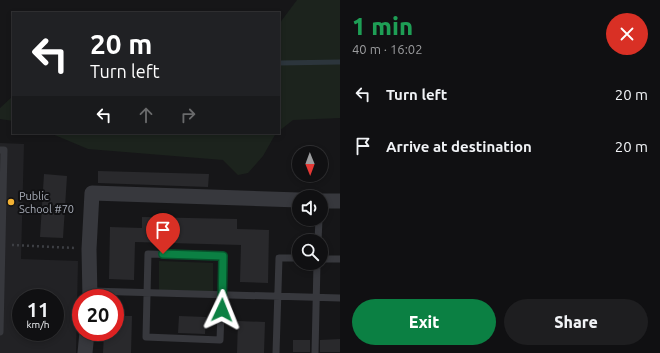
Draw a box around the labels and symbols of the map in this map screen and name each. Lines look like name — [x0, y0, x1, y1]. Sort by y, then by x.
north arrow — [292, 146, 328, 182]
place label: Public School #70 — [19, 190, 74, 215]
marker: Public School #70 — [6, 197, 16, 207]
pin — [146, 213, 180, 254]
speed limit sign: 20 — [72, 289, 124, 341]
position arrow — [201, 289, 243, 331]

